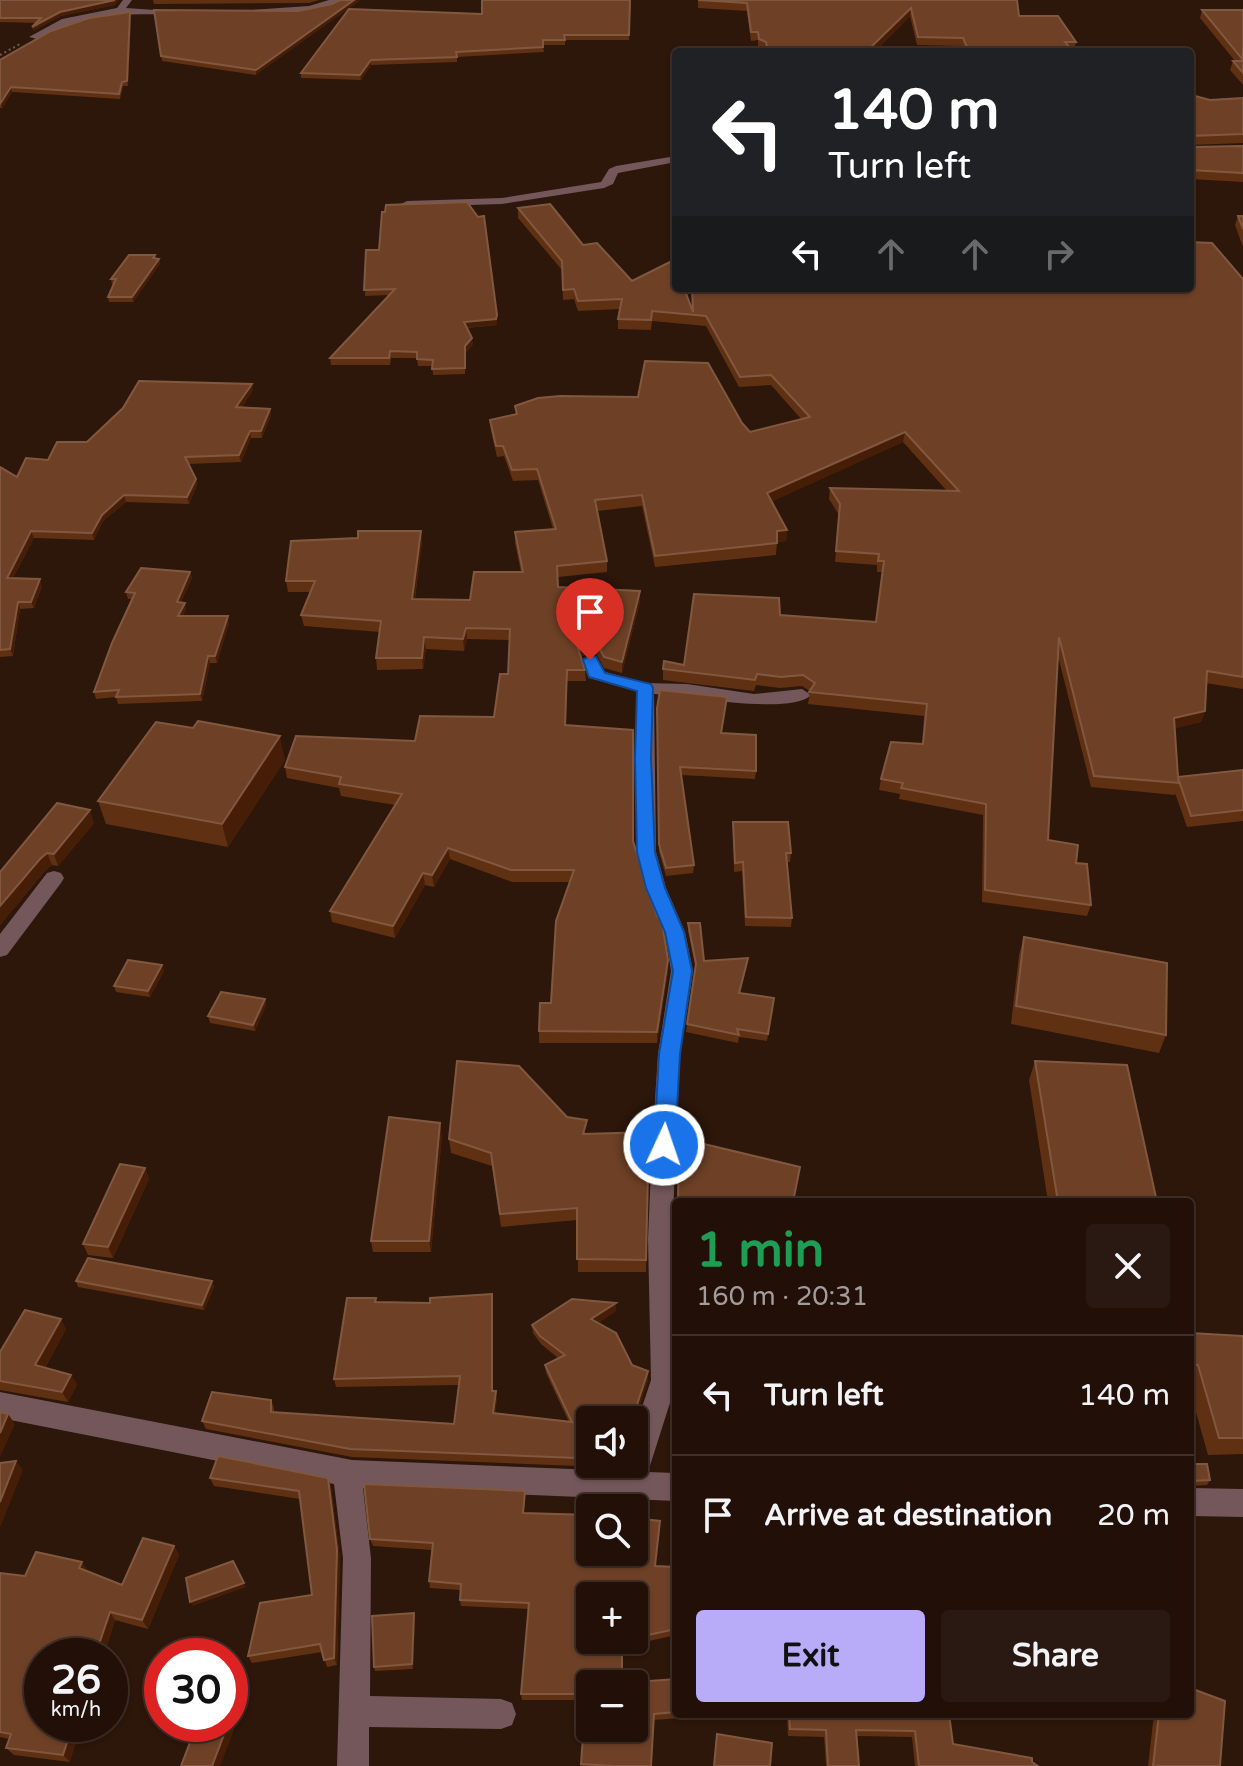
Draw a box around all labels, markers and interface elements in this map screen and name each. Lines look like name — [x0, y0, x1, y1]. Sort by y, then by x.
text: 140 m — [828, 77, 999, 144]
icon: left — [696, 80, 800, 184]
text: Turn left — [828, 145, 971, 188]
icon: left — [785, 232, 829, 276]
icon: ahead — [869, 232, 913, 276]
icon: ahead — [953, 232, 997, 276]
icon: right — [1037, 232, 1081, 276]
pin — [556, 578, 624, 660]
icon: arrive — [568, 590, 612, 634]
position arrow — [622, 1103, 706, 1187]
text: 1 min — [696, 1222, 824, 1280]
button: close — [1086, 1224, 1170, 1308]
text: 160 m · 20:31 — [696, 1281, 868, 1312]
icon: left — [696, 1373, 740, 1417]
text: Turn left — [764, 1377, 883, 1414]
text: 140 m — [1078, 1377, 1170, 1414]
map controls — [576, 1406, 648, 1742]
button: sound — [576, 1406, 648, 1478]
icon: arrive — [696, 1493, 740, 1537]
button: search — [576, 1494, 648, 1566]
text: Arrive at destination — [764, 1497, 1052, 1534]
text: 20 m — [1097, 1497, 1170, 1534]
button: + — [576, 1582, 648, 1654]
button: Exit — [696, 1610, 925, 1702]
button: Share — [941, 1610, 1170, 1702]
speed limit sign: 30 — [144, 1638, 248, 1742]
text: 26 — [51, 1656, 101, 1704]
button: − — [576, 1670, 648, 1742]
text: km/h — [51, 1698, 101, 1722]

